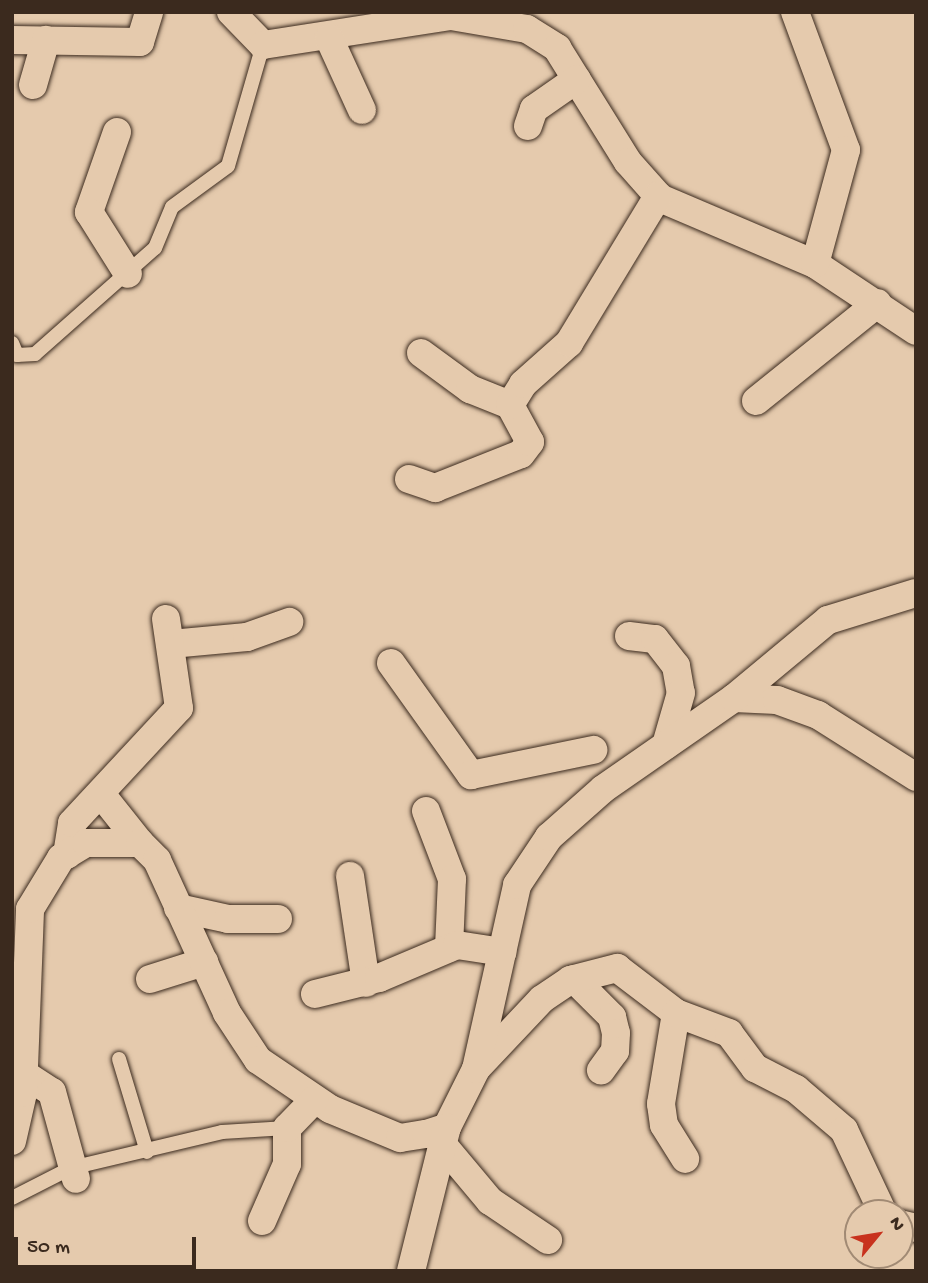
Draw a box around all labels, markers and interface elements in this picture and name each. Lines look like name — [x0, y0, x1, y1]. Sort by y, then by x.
north arrow — [844, 1199, 914, 1269]
text: N — [883, 1213, 909, 1235]
scale bar — [18, 1224, 200, 1268]
text: 50 m — [27, 1236, 70, 1261]

